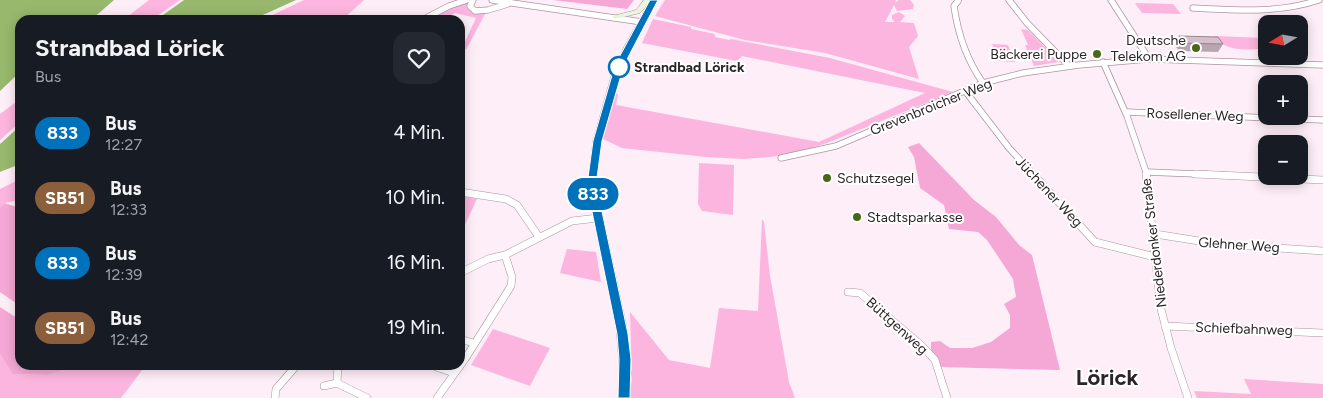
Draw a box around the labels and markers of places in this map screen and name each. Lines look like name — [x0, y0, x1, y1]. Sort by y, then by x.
place label: Deutsche Telekom AG — [1111, 32, 1186, 65]
marker: Deutsche Telekom AG — [1190, 42, 1202, 54]
place label: Bäckerei Puppe — [990, 46, 1087, 63]
marker: Bäckerei Puppe — [1091, 48, 1103, 60]
marker: Strandbad Lörick — [608, 56, 630, 78]
place label: Strandbad Lörick — [634, 59, 745, 76]
place label: Schutzsegel — [837, 170, 914, 187]
marker: Schutzsegel — [821, 172, 833, 184]
place label: Stadtsparkasse — [867, 209, 963, 226]
marker: Stadtsparkasse — [851, 211, 863, 223]

